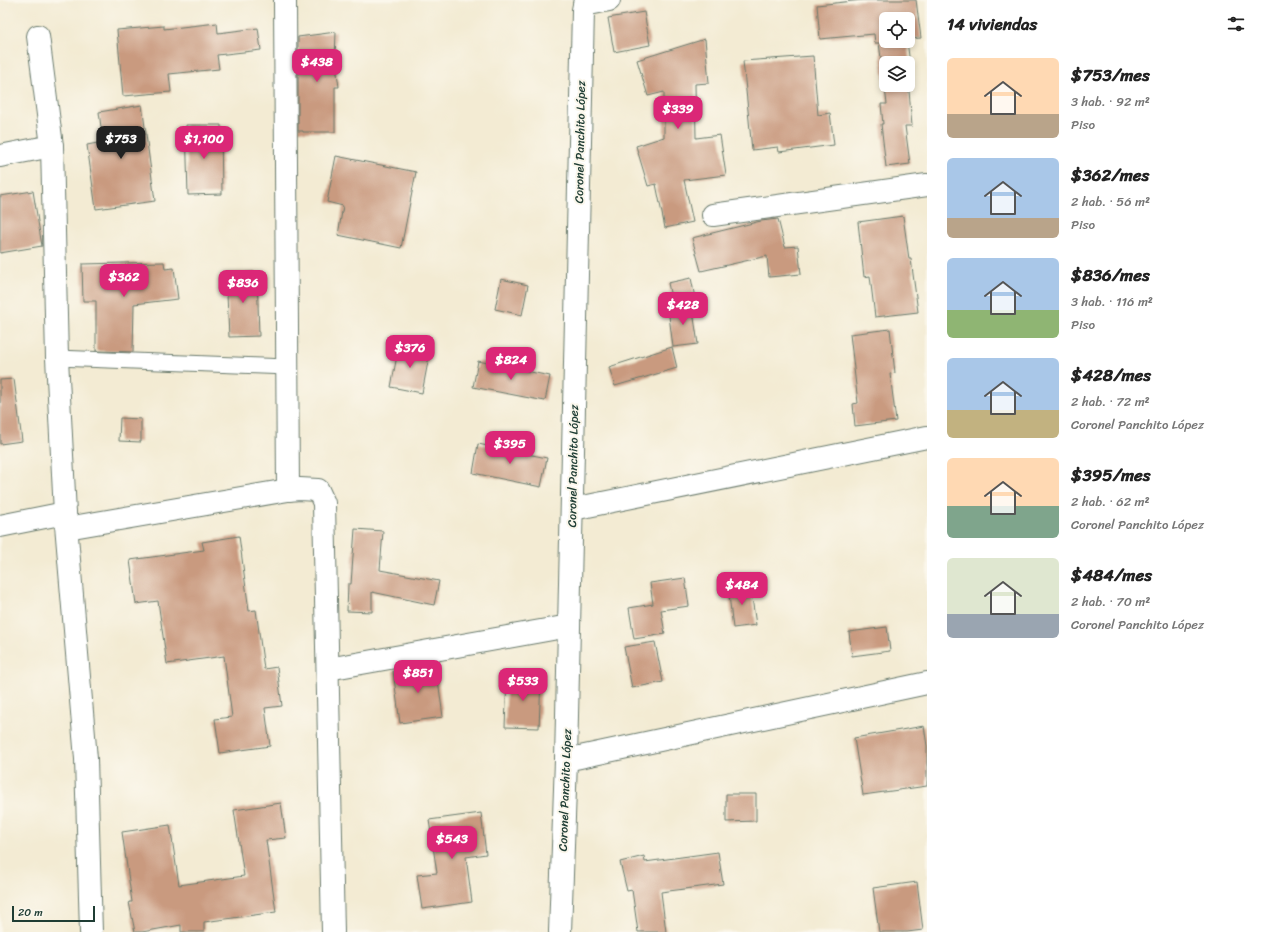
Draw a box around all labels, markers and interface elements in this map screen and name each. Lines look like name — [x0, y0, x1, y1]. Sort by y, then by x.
text: 14 viviendas — [947, 9, 1037, 39]
map controls — [879, 12, 915, 92]
button: locate — [879, 12, 915, 48]
icon: filters — [1225, 13, 1247, 35]
pin: $438 — [293, 49, 341, 83]
text: $438 — [301, 50, 333, 73]
button: layers — [879, 56, 915, 92]
text: $753/mes — [1071, 60, 1150, 90]
icon: home — [979, 74, 1027, 122]
street label: Coronel Panchito López — [568, 80, 592, 204]
text: 3 hab. · 92 m² — [1071, 90, 1150, 113]
pin: $339 — [654, 96, 702, 130]
text: $339 — [662, 97, 694, 120]
text: Piso — [1071, 113, 1095, 136]
pin: $753 — [97, 126, 145, 160]
pin: $1,100 — [171, 126, 237, 160]
text: $753 — [105, 127, 137, 150]
text: $1,100 — [184, 127, 224, 150]
text: $362/mes — [1071, 160, 1149, 190]
icon: home — [979, 174, 1027, 222]
text: 2 hab. · 56 m² — [1071, 190, 1150, 213]
text: Piso — [1071, 213, 1095, 236]
text: $836/mes — [1071, 260, 1150, 290]
pin: $362 — [100, 264, 148, 298]
text: $362 — [109, 265, 139, 288]
pin: $836 — [219, 270, 267, 304]
text: $836 — [227, 271, 259, 294]
icon: home — [979, 274, 1027, 322]
text: 3 hab. · 116 m² — [1071, 290, 1153, 313]
pin: $428 — [659, 292, 707, 326]
text: $428 — [667, 293, 699, 316]
text: Piso — [1071, 313, 1095, 336]
pin: $376 — [386, 335, 434, 369]
text: $376 — [395, 336, 425, 359]
pin: $824 — [487, 347, 535, 381]
text: $824 — [495, 348, 527, 371]
text: $428/mes — [1071, 360, 1151, 390]
icon: home — [979, 374, 1027, 422]
text: 2 hab. · 72 m² — [1071, 390, 1150, 413]
street label: Coronel Panchito López — [561, 404, 585, 528]
text: Coronel Panchito López — [1071, 413, 1204, 436]
pin: $395 — [486, 431, 534, 465]
text: $395 — [494, 432, 526, 455]
text: $395/mes — [1071, 460, 1151, 490]
icon: home — [979, 474, 1027, 522]
text: 2 hab. · 62 m² — [1071, 490, 1150, 513]
text: Coronel Panchito López — [1071, 513, 1204, 536]
text: $484/mes — [1071, 560, 1152, 590]
pin: $484 — [718, 572, 766, 606]
text: $484 — [726, 573, 758, 596]
icon: home — [979, 574, 1027, 622]
text: 2 hab. · 70 m² — [1071, 590, 1150, 613]
text: Coronel Panchito López — [1071, 613, 1204, 636]
pin: $851 — [394, 660, 442, 694]
text: $851 — [403, 661, 433, 684]
pin: $533 — [499, 668, 547, 702]
text: $533 — [508, 669, 538, 692]
street label: Coronel Panchito López — [552, 728, 578, 852]
pin: $543 — [428, 826, 476, 860]
text: $543 — [436, 827, 468, 850]
text: 20 m — [18, 903, 43, 922]
scale bar — [12, 904, 95, 923]

